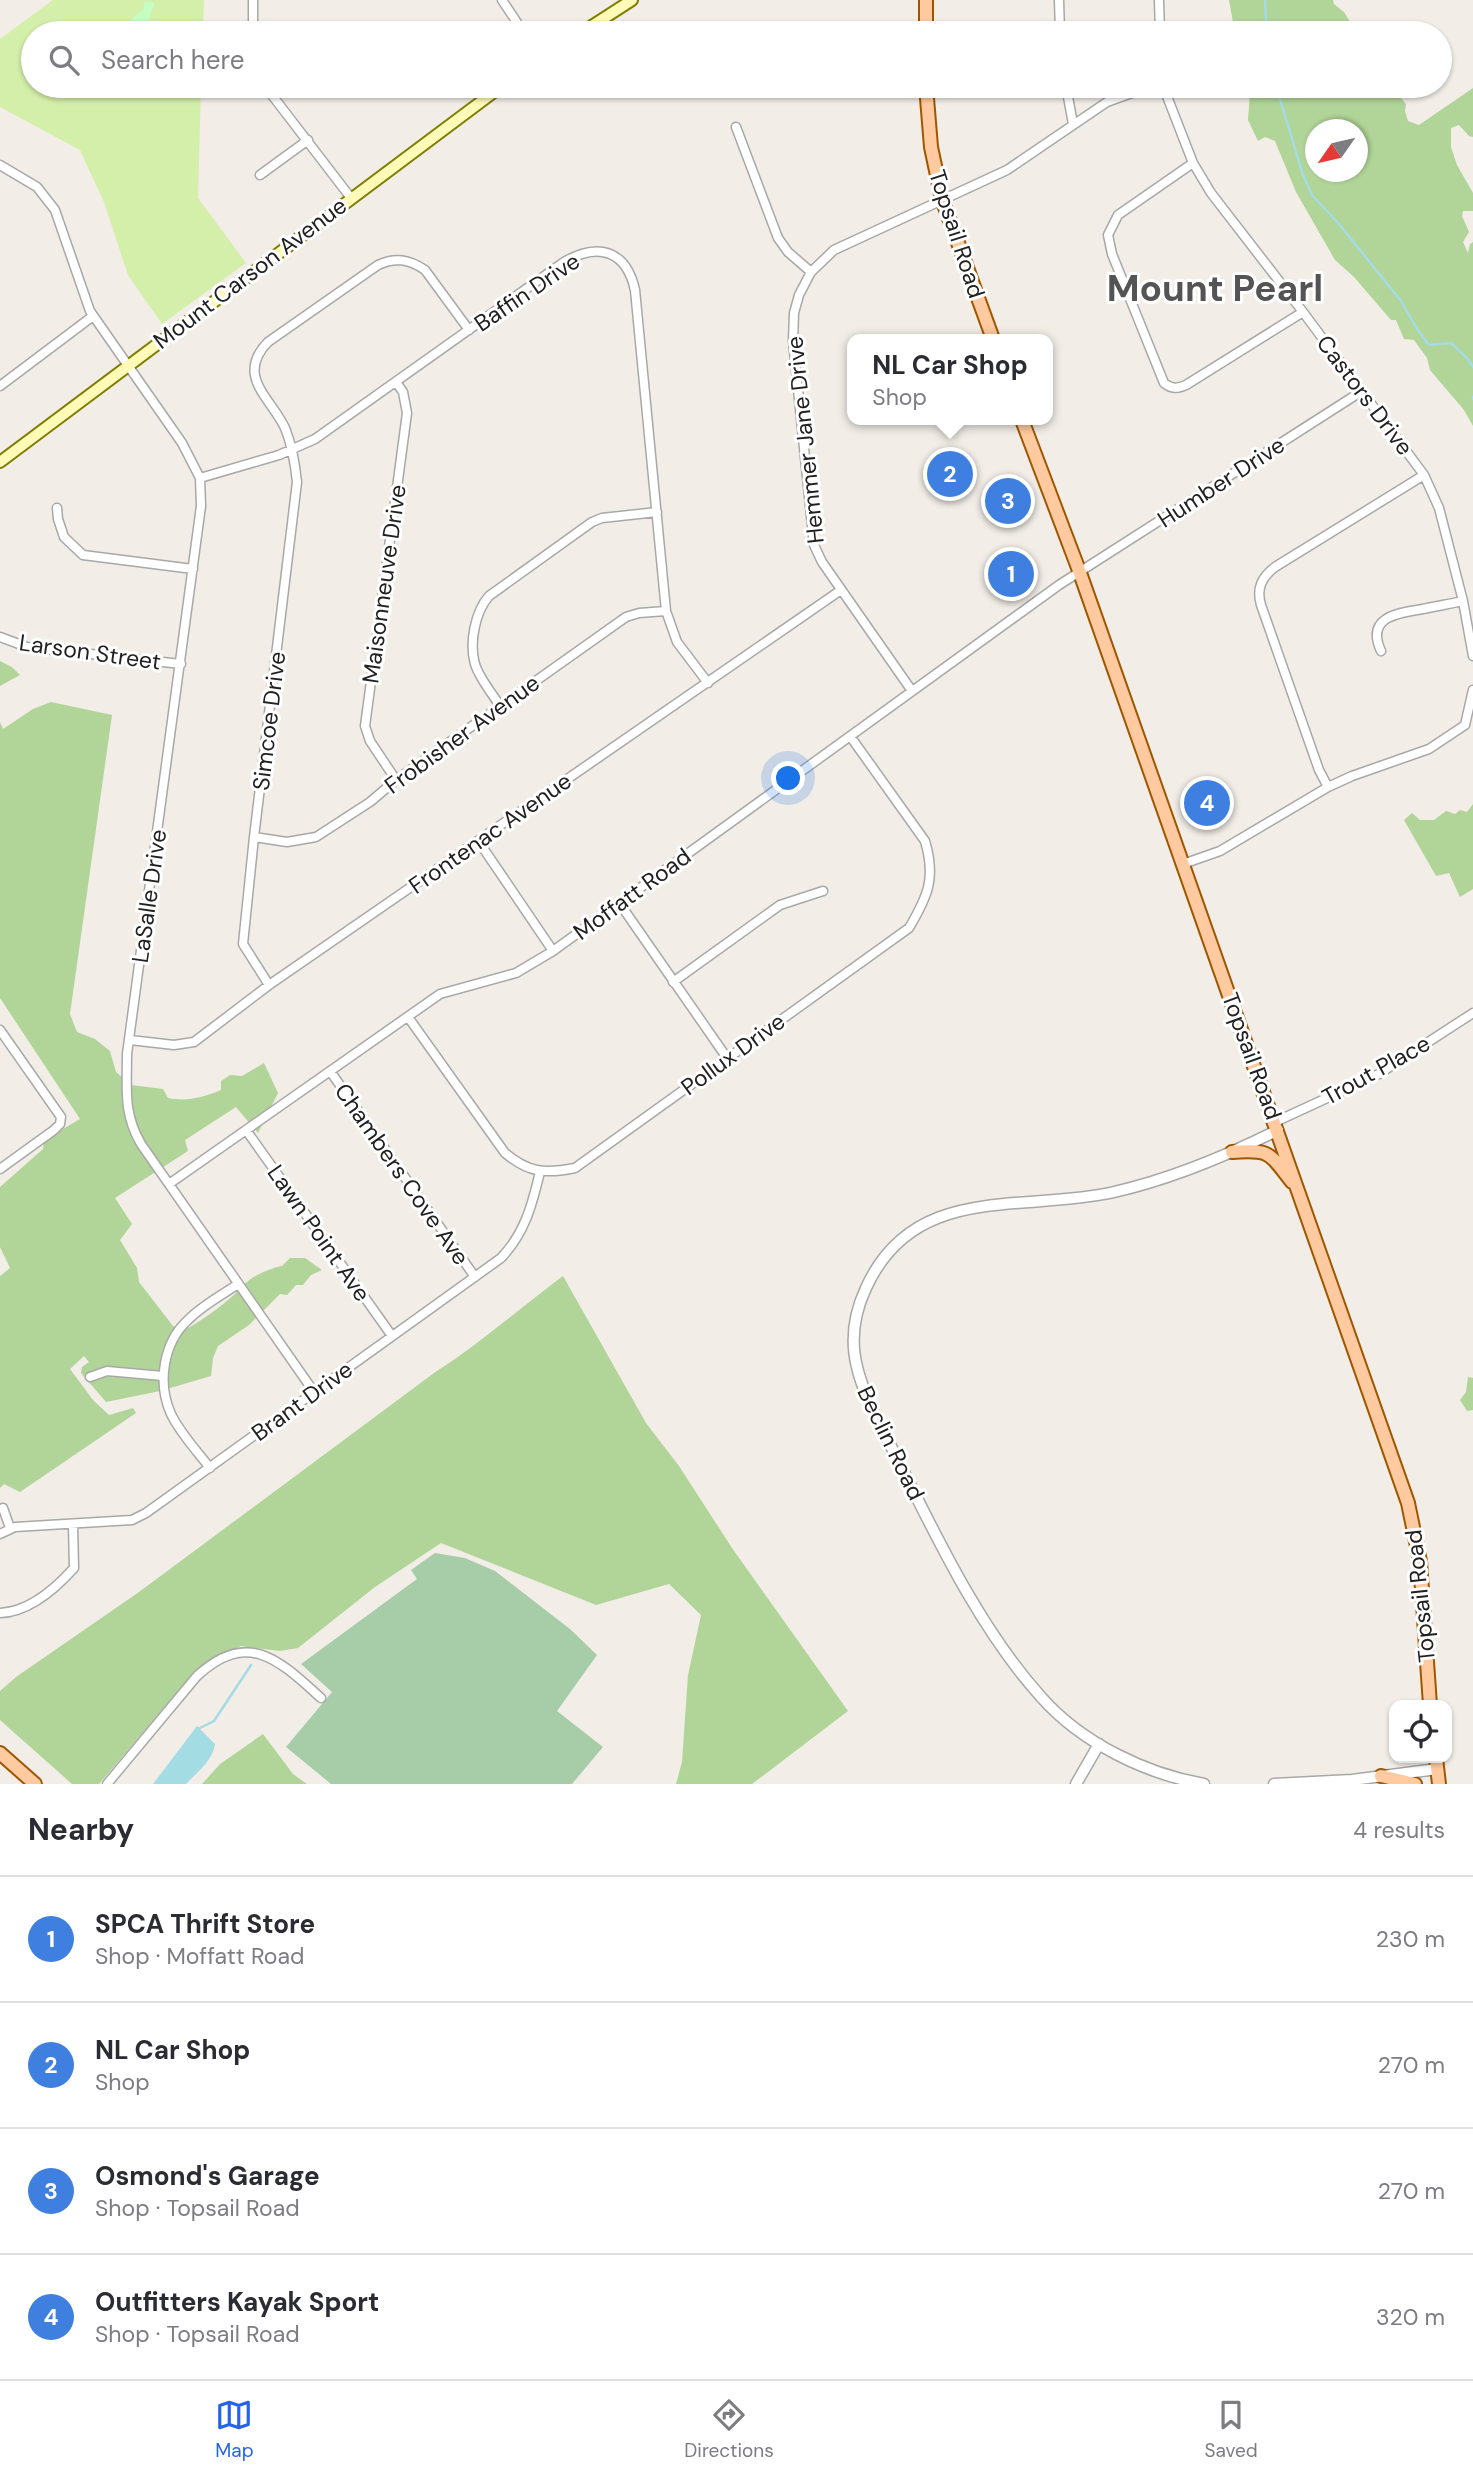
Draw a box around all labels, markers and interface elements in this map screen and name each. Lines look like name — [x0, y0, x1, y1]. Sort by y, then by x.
search box — [21, 21, 1452, 98]
icon: search — [45, 41, 83, 79]
text: Search here — [101, 43, 244, 77]
north arrow — [1305, 119, 1368, 182]
street label: Topsail Road — [922, 166, 992, 302]
street label: Mount Carson Avenue — [147, 190, 353, 356]
street label: Baffin Drive — [468, 246, 586, 338]
district label: Mount Pearl — [1107, 264, 1323, 312]
street label: Castors Drive — [1310, 329, 1420, 461]
popup — [847, 334, 1053, 425]
street label: Hemmer Jane Drive — [779, 335, 831, 545]
text: NL Car Shop — [872, 348, 1028, 382]
text: Shop — [872, 382, 927, 412]
street label: Humber Drive — [1152, 430, 1290, 534]
pin: 2 — [927, 448, 973, 500]
pin: 3 — [985, 475, 1031, 527]
street label: Maisonneuve Drive — [355, 483, 413, 685]
pin: 1 — [988, 548, 1034, 600]
street label: Larson Street — [17, 627, 163, 677]
street label: Simcoe Drive — [246, 650, 292, 792]
street label: Frobisher Avenue — [379, 668, 545, 800]
your location — [771, 761, 805, 795]
street label: Frontenac Avenue — [403, 766, 577, 900]
pin: 4 — [1184, 777, 1230, 829]
street label: LaSalle Drive — [125, 827, 173, 965]
street label: Moffatt Road — [567, 841, 697, 947]
street label: Topsail Road — [1215, 988, 1289, 1124]
street label: Pollux Drive — [675, 1006, 791, 1102]
street label: Trout Place — [1317, 1028, 1435, 1112]
street label: Chambers Cove Ave — [328, 1077, 476, 1271]
street label: Lawn Point Ave — [261, 1159, 377, 1307]
street label: Brant Drive — [246, 1354, 358, 1448]
street label: Beclin Road — [850, 1381, 932, 1505]
street label: Topsail Road — [1398, 1528, 1442, 1664]
map controls — [1389, 1700, 1452, 1763]
button: locate — [1389, 1700, 1452, 1763]
text: Nearby — [28, 1810, 134, 1849]
text: 4 results — [1353, 1815, 1445, 1845]
text: SPCA Thrift Store — [95, 1907, 315, 1941]
text: 1 — [47, 1924, 55, 1954]
text: 230 m — [1376, 1924, 1445, 1954]
text: Shop · Moffatt Road — [95, 1941, 304, 1971]
text: NL Car Shop — [95, 2033, 250, 2067]
text: 2 — [44, 2050, 58, 2080]
text: 270 m — [1378, 2050, 1445, 2080]
text: Shop — [95, 2067, 150, 2097]
text: Osmond's Garage — [95, 2159, 320, 2193]
text: 3 — [44, 2176, 58, 2206]
text: 270 m — [1378, 2176, 1445, 2206]
text: Shop · Topsail Road — [95, 2193, 300, 2223]
text: Outfitters Kayak Sport — [95, 2285, 379, 2319]
text: 4 — [44, 2302, 58, 2332]
text: 320 m — [1376, 2302, 1445, 2332]
text: Shop · Topsail Road — [95, 2319, 300, 2349]
tab: Map — [215, 2396, 254, 2463]
tab: Directions — [684, 2396, 774, 2463]
tab: Saved — [1204, 2396, 1258, 2463]

